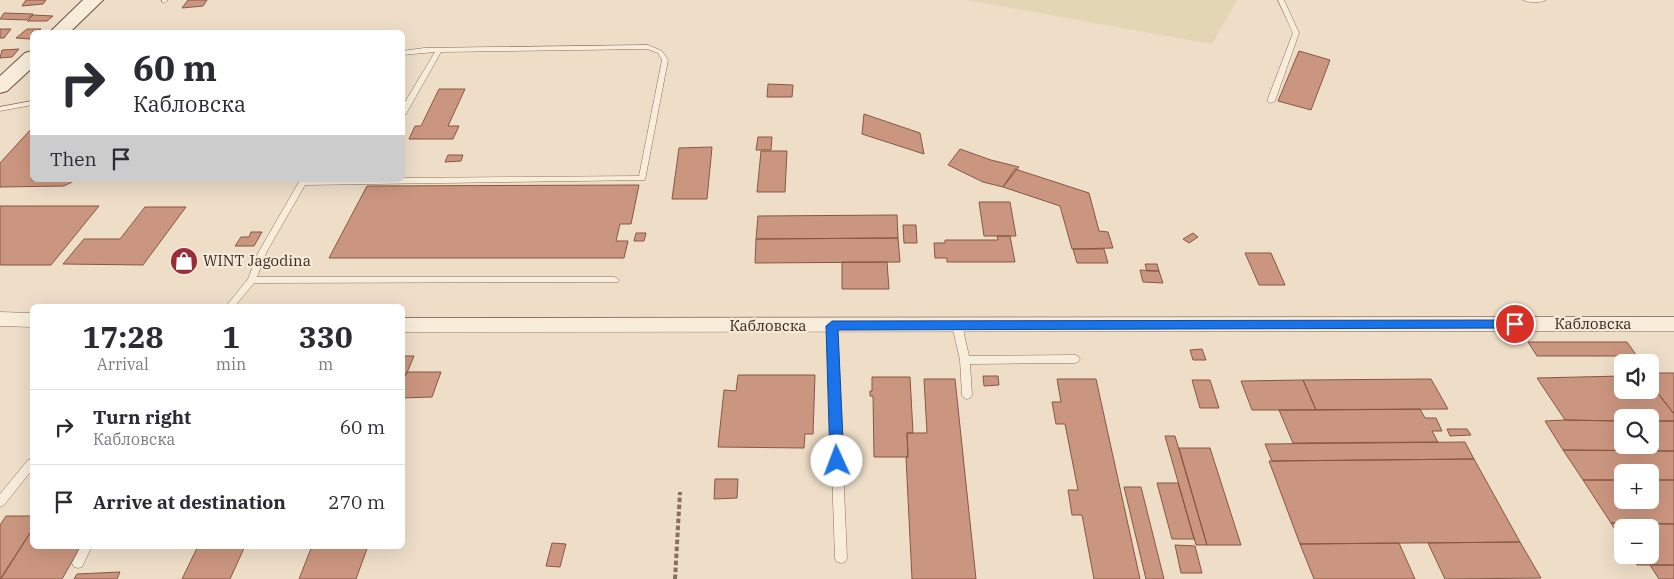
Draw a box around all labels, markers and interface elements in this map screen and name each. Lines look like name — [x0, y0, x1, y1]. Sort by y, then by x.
text: 60 m — [133, 45, 217, 91]
icon: right — [50, 50, 115, 115]
text: Кабловска — [133, 89, 246, 118]
icon: arrive — [107, 145, 135, 173]
text: Then — [50, 147, 97, 171]
shop icon: WINT Jagodina — [169, 246, 199, 276]
place label: WINT Jagodina — [203, 251, 311, 270]
pin — [1494, 303, 1536, 345]
icon: arrive — [1501, 310, 1529, 338]
street label: Кабловска — [1554, 314, 1632, 333]
street label: Кабловска — [729, 316, 807, 335]
text: 17:28 — [82, 317, 163, 356]
text: 1 — [222, 317, 240, 356]
text: 330 — [299, 317, 353, 356]
text: Arrival — [97, 354, 149, 374]
text: min — [216, 354, 246, 374]
text: m — [318, 354, 333, 374]
map controls — [1614, 354, 1659, 564]
button: sound — [1614, 354, 1659, 399]
text: Turn right — [93, 405, 191, 429]
button: search — [1614, 409, 1659, 454]
icon: right — [50, 413, 78, 441]
text: 60 m — [340, 415, 385, 439]
text: Кабловска — [93, 429, 175, 449]
position arrow — [810, 434, 862, 486]
button: + — [1614, 464, 1659, 509]
icon: arrive — [50, 488, 78, 516]
text: Arrive at destination — [93, 490, 286, 514]
text: 270 m — [328, 490, 385, 514]
button: − — [1614, 519, 1659, 564]

